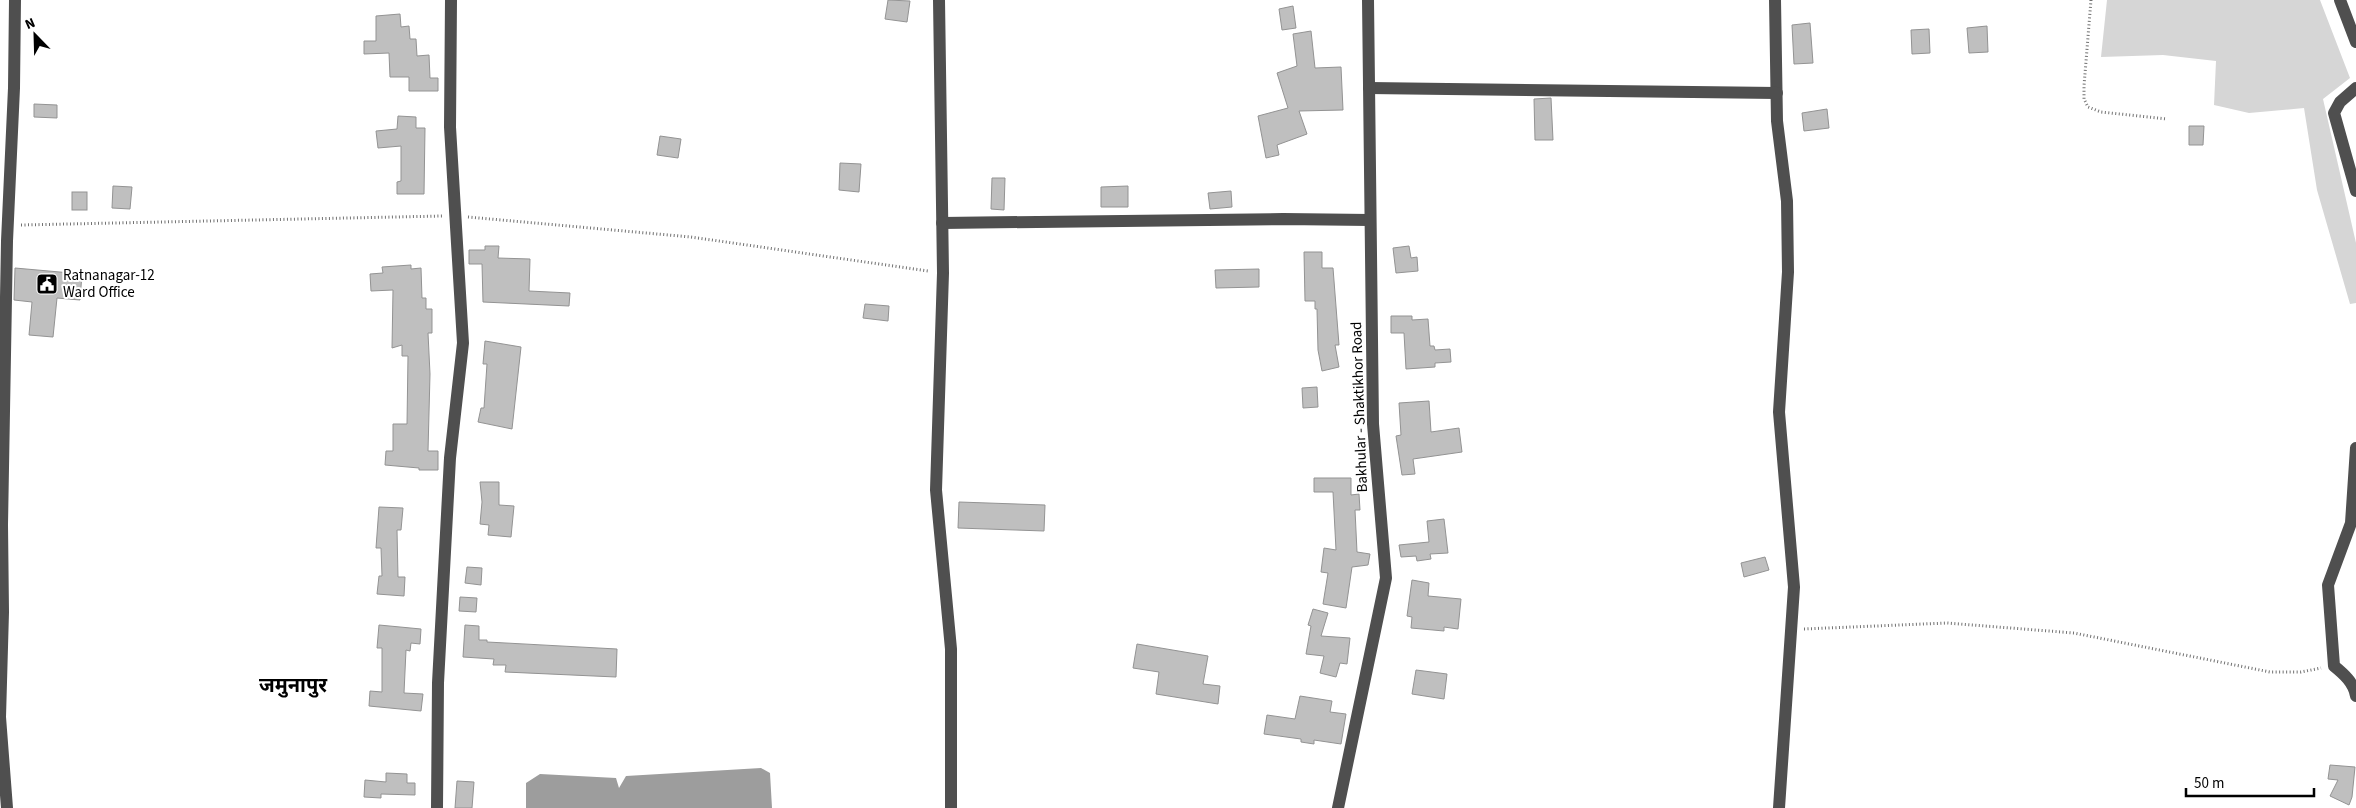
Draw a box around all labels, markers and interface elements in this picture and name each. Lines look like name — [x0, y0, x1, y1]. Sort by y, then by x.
north arrow — [10, 10, 60, 60]
text: N — [22, 13, 39, 35]
place label: Ratnanagar-12 Ward Office — [63, 265, 155, 303]
public building icon: Ratnanagar-12 Ward Office — [35, 272, 59, 296]
street label: Bakhular - Shaktikhor Road — [1346, 321, 1373, 493]
district label: जमुनापुर — [259, 672, 328, 700]
scale bar — [2186, 766, 2314, 798]
text: 50 m — [2194, 773, 2224, 794]

